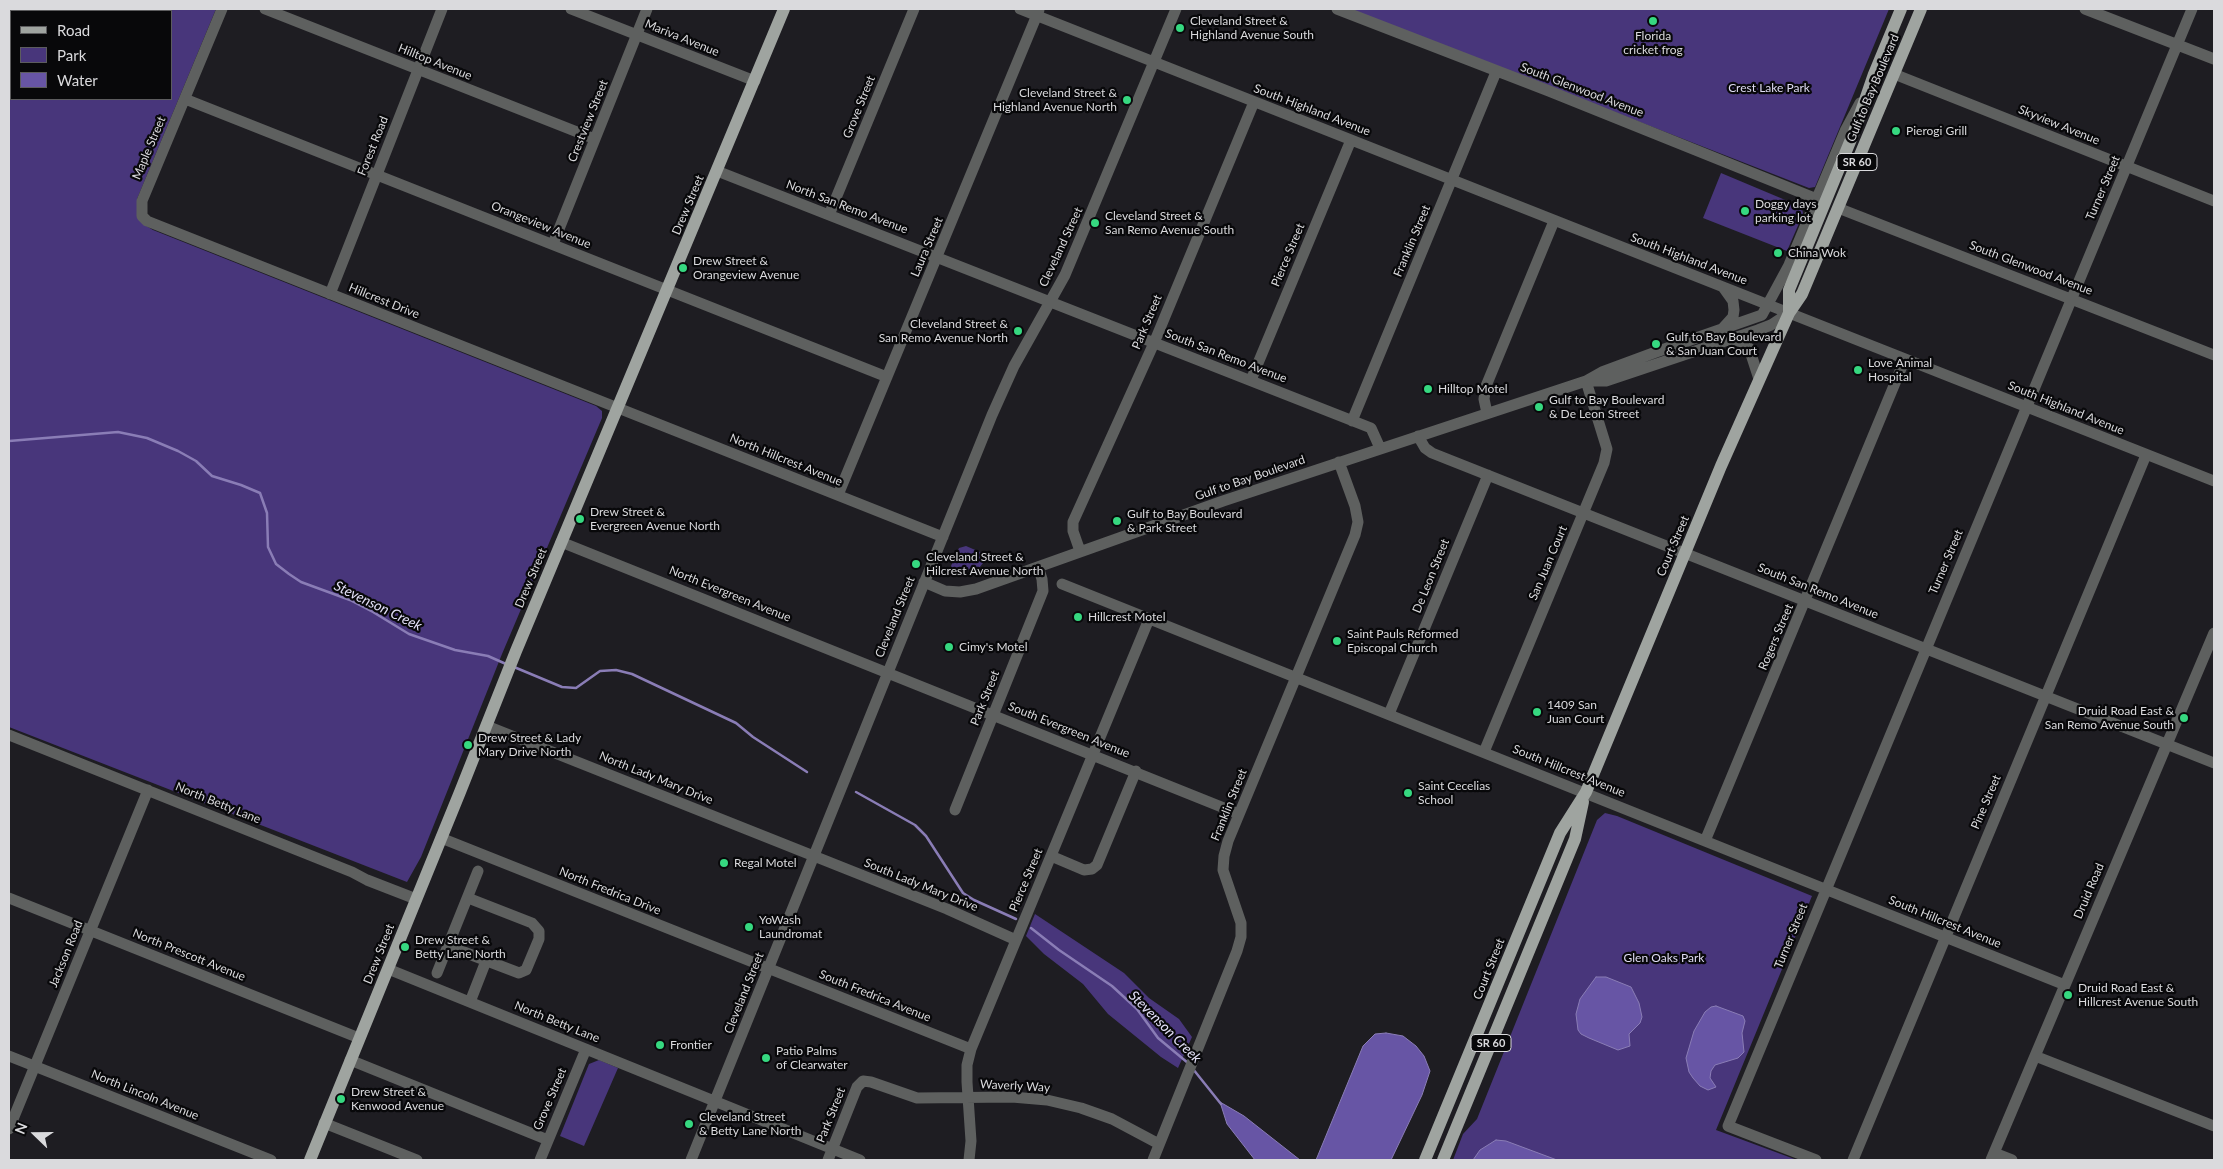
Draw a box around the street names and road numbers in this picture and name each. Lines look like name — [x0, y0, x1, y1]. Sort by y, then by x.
street label: Mariva Avenue — [643, 17, 721, 59]
street label: Gulf to Bay Boulevard — [1844, 32, 1902, 144]
street label: Hilltop Avenue — [396, 41, 474, 83]
street label: South Glenwood Avenue — [1518, 60, 1646, 120]
street label: Grove Street — [840, 73, 878, 141]
street label: Crestview Street — [565, 78, 611, 164]
street label: South Highland Avenue — [1252, 81, 1372, 139]
street label: Skyview Avenue — [2016, 102, 2102, 148]
street label: Maple Street — [129, 114, 169, 182]
street label: Forest Road — [355, 114, 391, 178]
street label: Turner Street — [2083, 153, 2123, 223]
road number: SR 60 — [1837, 154, 1877, 170]
street label: Drew Street — [669, 173, 707, 237]
street label: North San Remo Avenue — [784, 177, 910, 237]
street label: Orangeview Avenue — [489, 198, 593, 252]
street label: Franklin Street — [1390, 203, 1434, 279]
street label: Cleveland Street — [1036, 205, 1086, 289]
street label: Laura Street — [908, 215, 946, 279]
street label: Pierce Street — [1268, 221, 1308, 289]
street label: South Highland Avenue — [1629, 230, 1749, 288]
street label: South Glenwood Avenue — [1967, 238, 2095, 298]
street label: Hillcrest Drive — [347, 280, 421, 322]
street label: Park Street — [1129, 292, 1165, 352]
street label: South San Remo Avenue — [1163, 326, 1289, 386]
street label: South Highland Avenue — [2006, 378, 2126, 438]
street label: North Hillcrest Avenue — [728, 431, 844, 489]
street label: Gulf to Bay Boulevard — [1193, 452, 1307, 504]
street label: Court Street — [1654, 513, 1692, 579]
street label: San Juan Court — [1526, 524, 1570, 602]
street label: Turner Street — [1926, 527, 1966, 597]
street label: De Leon Street — [1410, 537, 1452, 615]
street label: Drew Street — [512, 546, 550, 610]
street label: South San Remo Avenue — [1755, 560, 1881, 622]
street label: North Evergreen Avenue — [667, 563, 793, 625]
street label: Cleveland Street — [872, 574, 918, 660]
street label: Rogers Street — [1756, 602, 1796, 672]
street label: Park Street — [967, 668, 1003, 728]
street label: South Evergreen Avenue — [1006, 699, 1132, 761]
street label: South Hillcrest Avenue — [1511, 742, 1627, 800]
street label: North Lady Mary Drive — [597, 749, 715, 807]
street label: Franklin Street — [1208, 767, 1250, 843]
street label: Pine Street — [1968, 773, 2004, 831]
street label: North Betty Lane — [173, 779, 263, 827]
street label: Pierce Street — [1006, 846, 1046, 914]
street label: South Lady Mary Drive — [862, 856, 980, 914]
street label: Druid Road — [2071, 861, 2107, 921]
street label: North Fredrica Drive — [557, 864, 663, 918]
street label: South Hillcrest Avenue — [1887, 893, 2003, 951]
street label: Turner Street — [1771, 901, 1811, 971]
street label: Jackson Road — [46, 918, 86, 990]
street label: Drew Street — [360, 922, 398, 986]
street label: North Prescott Avenue — [131, 926, 247, 984]
street label: Court Street — [1470, 936, 1508, 1002]
street label: Cleveland Street — [721, 950, 767, 1036]
street label: South Fredrica Avenue — [817, 967, 933, 1025]
street label: North Betty Lane — [512, 998, 602, 1046]
road number: SR 60 — [1471, 1034, 1511, 1052]
street label: Grove Street — [530, 1066, 570, 1132]
street label: North Lincoln Avenue — [89, 1067, 201, 1123]
street label: Waverly Way — [980, 1077, 1050, 1095]
street label: Park Street — [813, 1085, 849, 1145]

